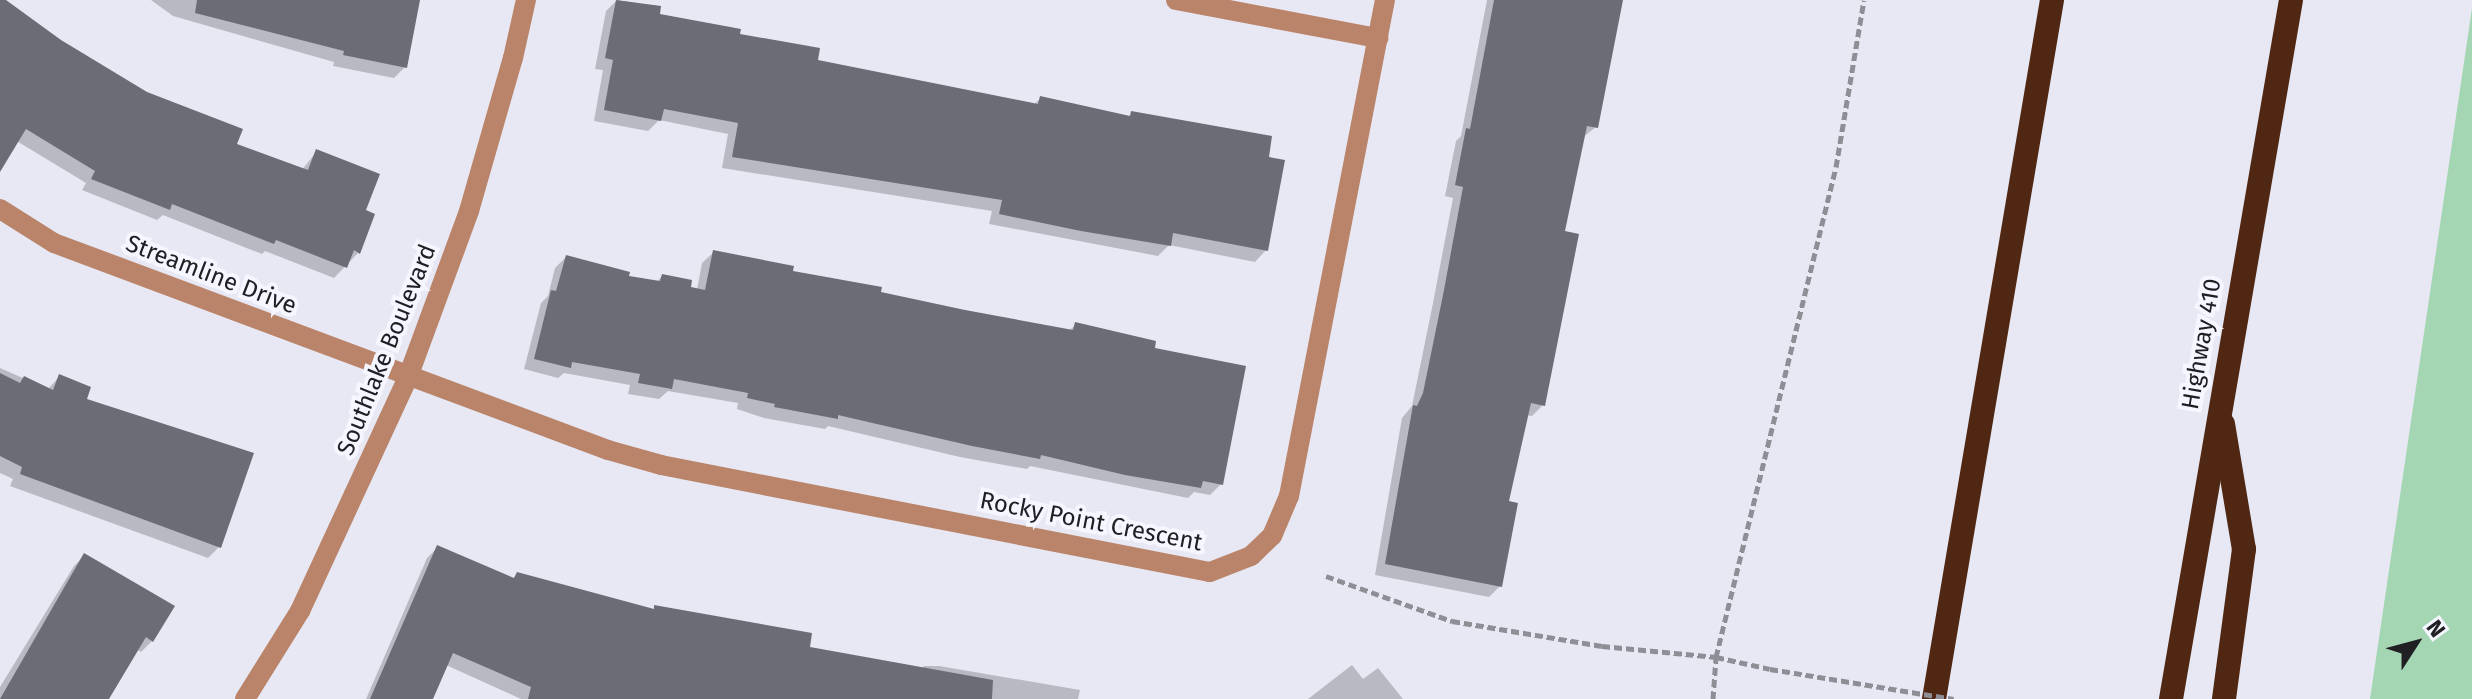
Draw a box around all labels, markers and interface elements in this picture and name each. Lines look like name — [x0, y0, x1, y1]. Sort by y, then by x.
street label: Streamline Drive — [122, 229, 300, 321]
street label: Southlake Boulevard — [331, 240, 443, 460]
street label: Highway 410 — [2176, 276, 2228, 412]
street label: Rocky Point Crescent — [977, 486, 1205, 558]
north arrow — [2376, 603, 2456, 683]
text: N — [2421, 615, 2451, 642]

